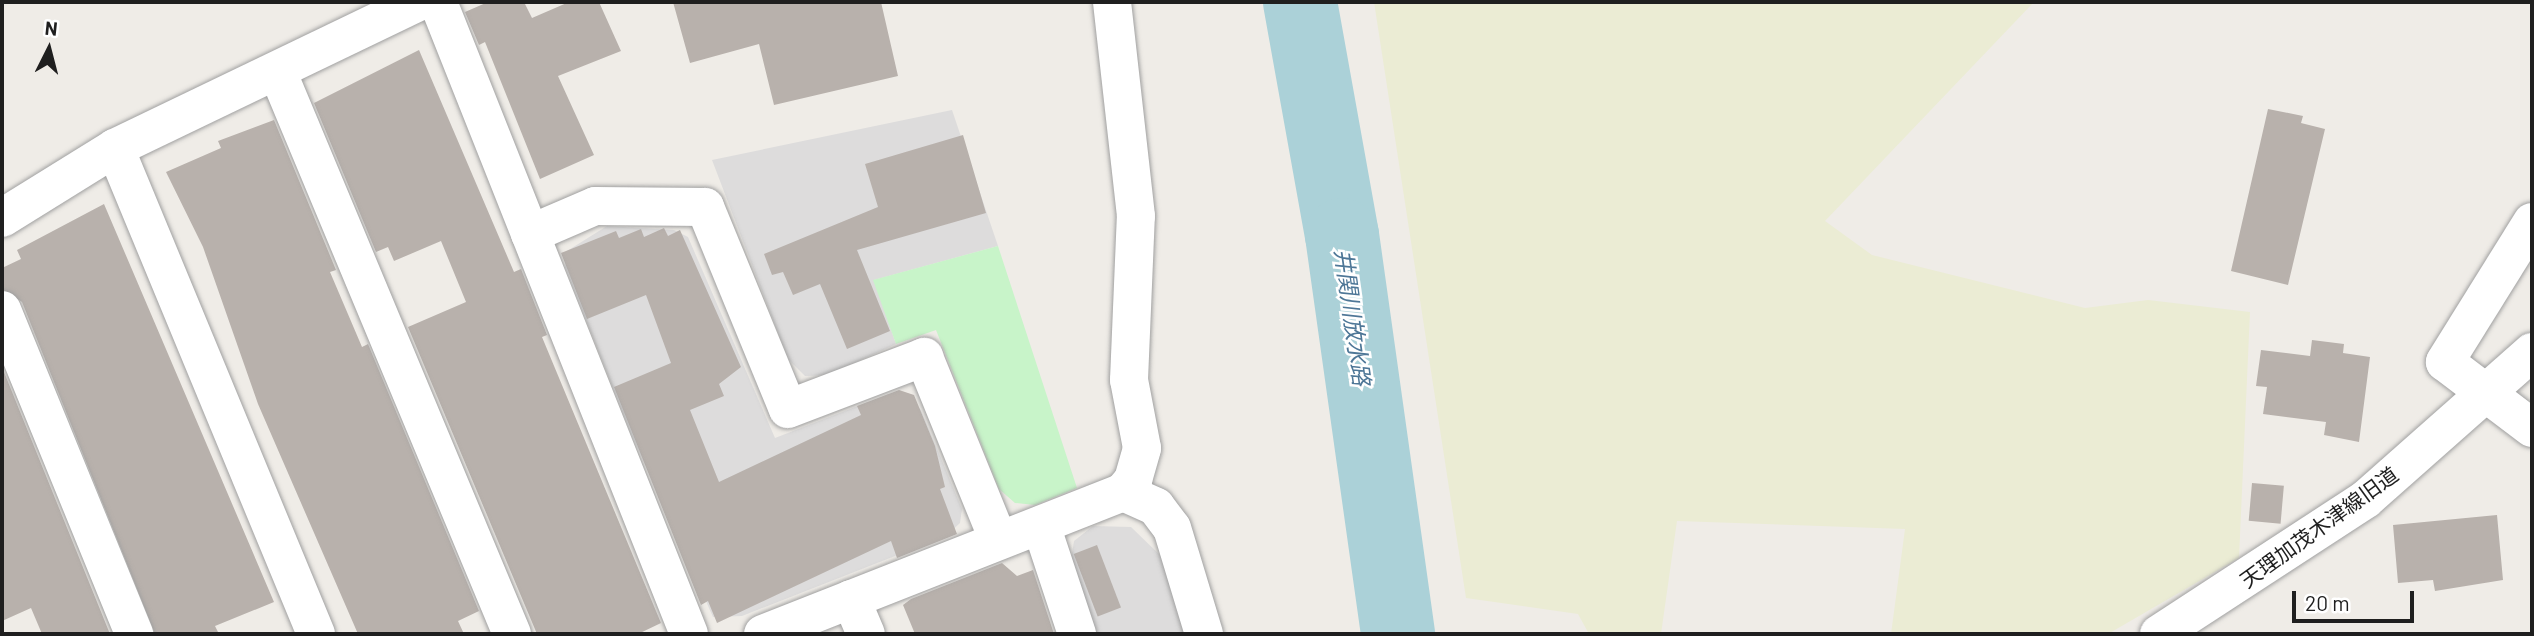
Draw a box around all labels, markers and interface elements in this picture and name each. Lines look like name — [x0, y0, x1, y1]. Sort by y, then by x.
north arrow — [14, 14, 84, 84]
text: N — [44, 16, 59, 40]
water label: 井関川放水路 — [1330, 247, 1376, 387]
street label: 天理加茂木津線旧道 — [2235, 461, 2403, 593]
scale bar — [2296, 576, 2418, 620]
text: 20 m — [2305, 590, 2350, 615]

